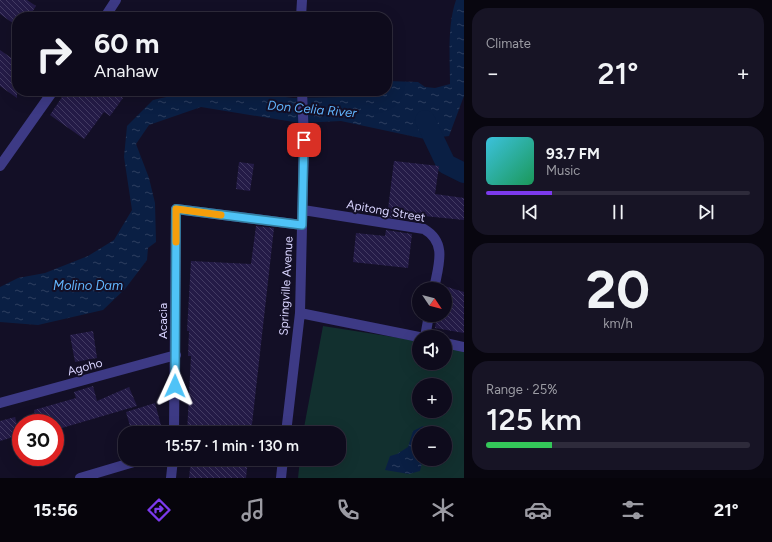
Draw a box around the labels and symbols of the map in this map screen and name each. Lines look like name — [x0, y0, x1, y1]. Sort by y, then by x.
water label: Don Celia River — [267, 98, 358, 120]
pin — [287, 123, 321, 157]
street label: Apitong Street — [345, 197, 427, 225]
street label: Springville Avenue — [276, 236, 296, 336]
water label: Molino Dam — [53, 278, 123, 293]
north arrow — [412, 282, 452, 322]
street label: Acacia — [156, 303, 170, 339]
street label: Agoho — [66, 356, 104, 378]
position arrow — [154, 365, 196, 407]
speed limit sign: 30 — [12, 414, 64, 466]

